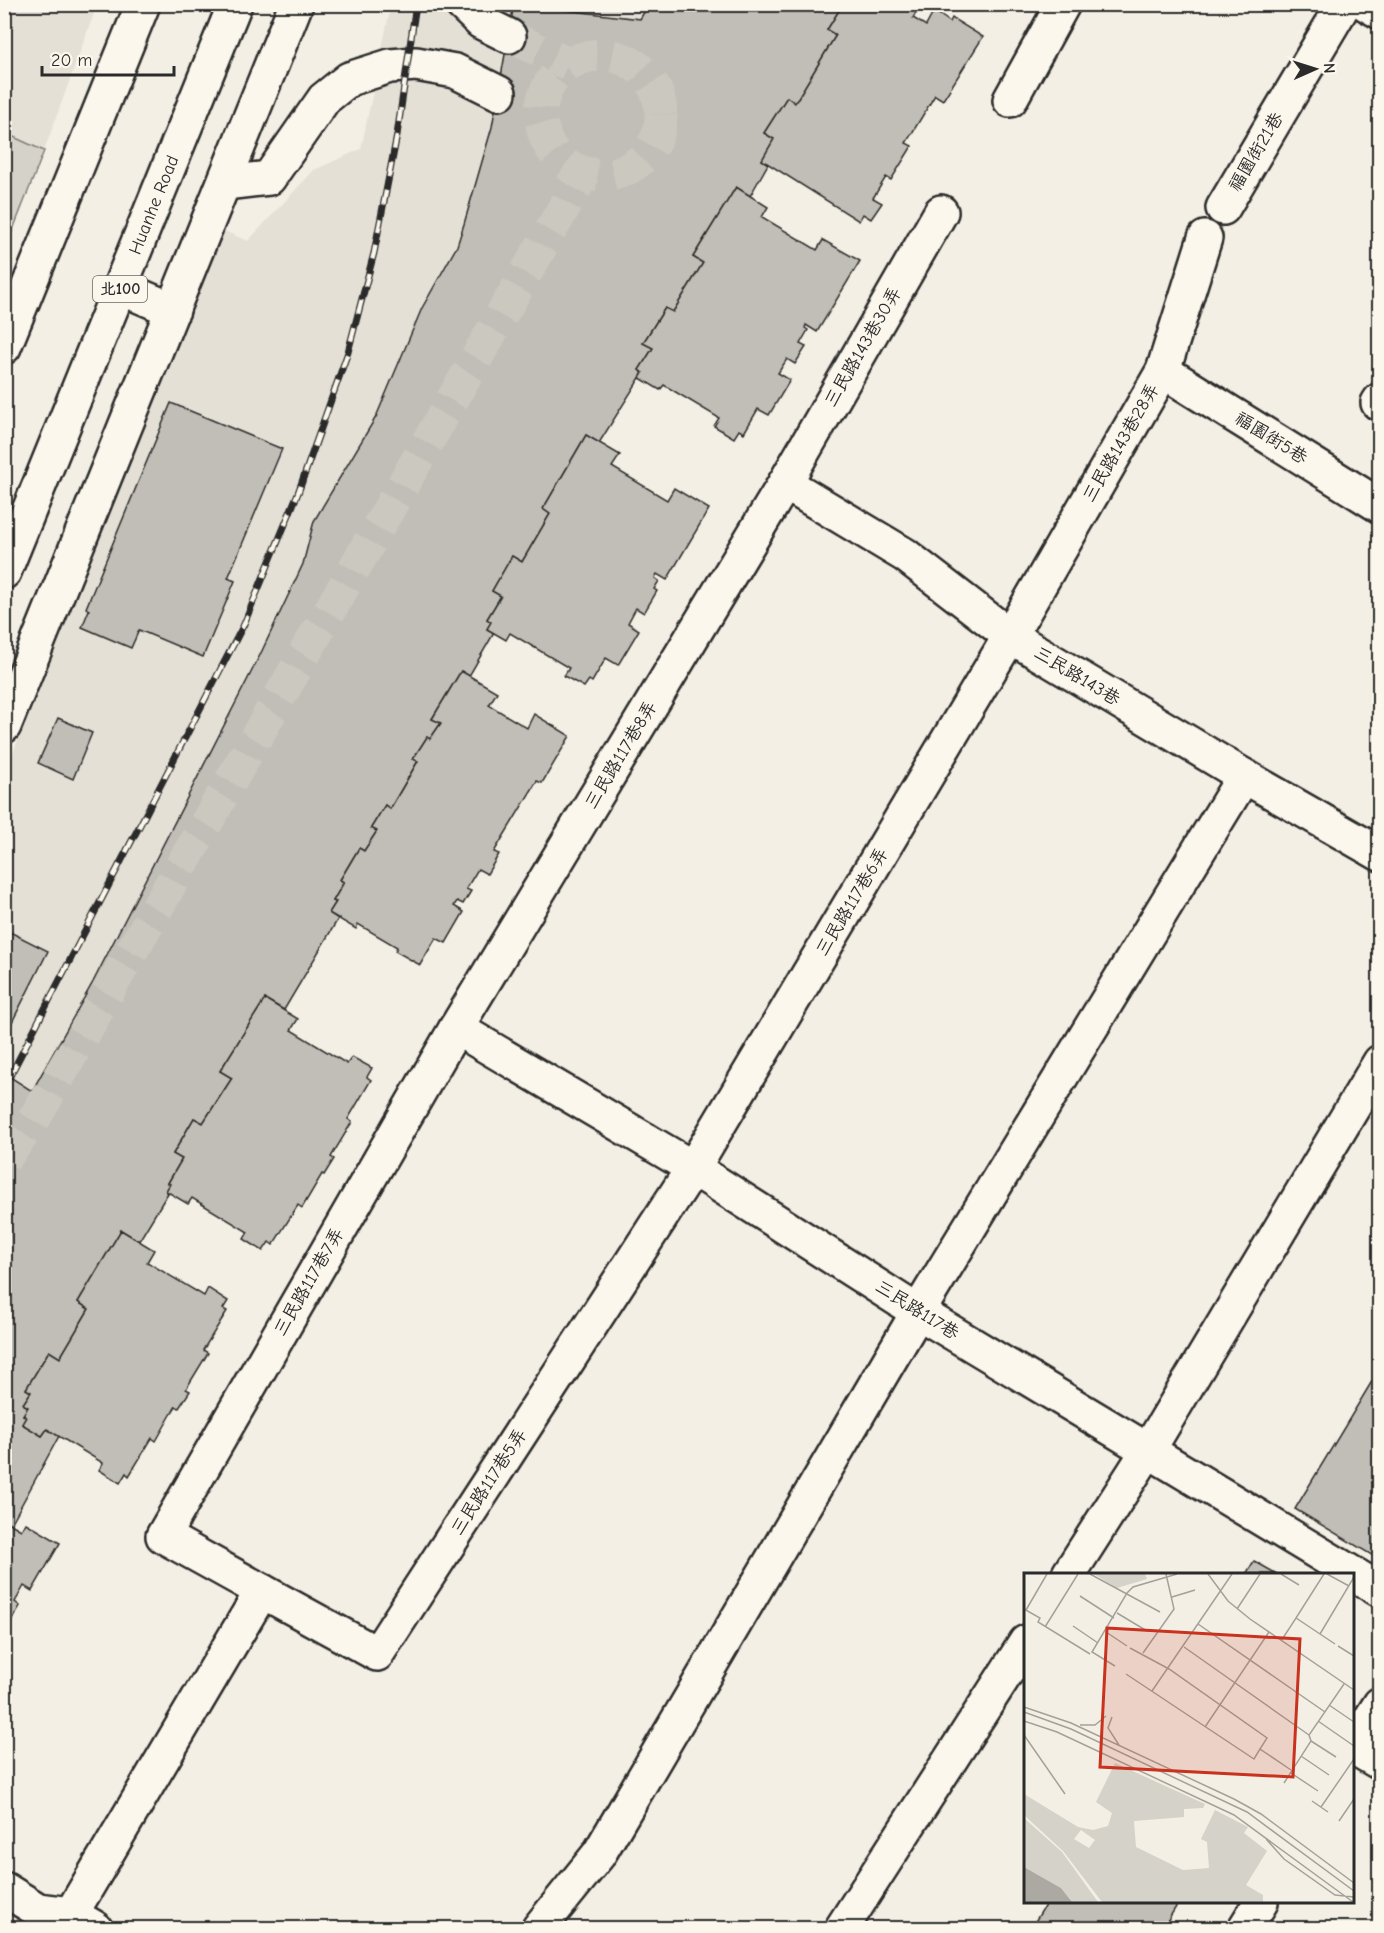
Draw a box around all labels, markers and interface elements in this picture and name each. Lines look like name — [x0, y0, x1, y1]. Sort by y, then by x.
scale bar — [42, 39, 174, 77]
north arrow — [1285, 39, 1345, 99]
text: 20 m — [51, 50, 92, 71]
text: N — [1320, 63, 1338, 74]
street label: 福園街21巷 — [1224, 109, 1288, 195]
street label: Huanhe Road — [125, 152, 183, 258]
road number: 北100 — [93, 276, 147, 302]
street label: 三民路143巷30弄 — [820, 283, 906, 411]
street label: 三民路143巷28弄 — [1079, 380, 1163, 506]
street label: 福園街5巷 — [1231, 407, 1311, 469]
street label: 三民路143巷 — [1030, 642, 1124, 710]
street label: 三民路117巷8弄 — [581, 697, 661, 813]
street label: 三民路117巷6弄 — [811, 844, 893, 960]
street label: 三民路117巷7弄 — [270, 1224, 348, 1340]
street label: 三民路117巷 — [871, 1276, 963, 1344]
street label: 三民路117巷5弄 — [447, 1425, 531, 1539]
inset map — [1024, 1573, 1354, 1903]

